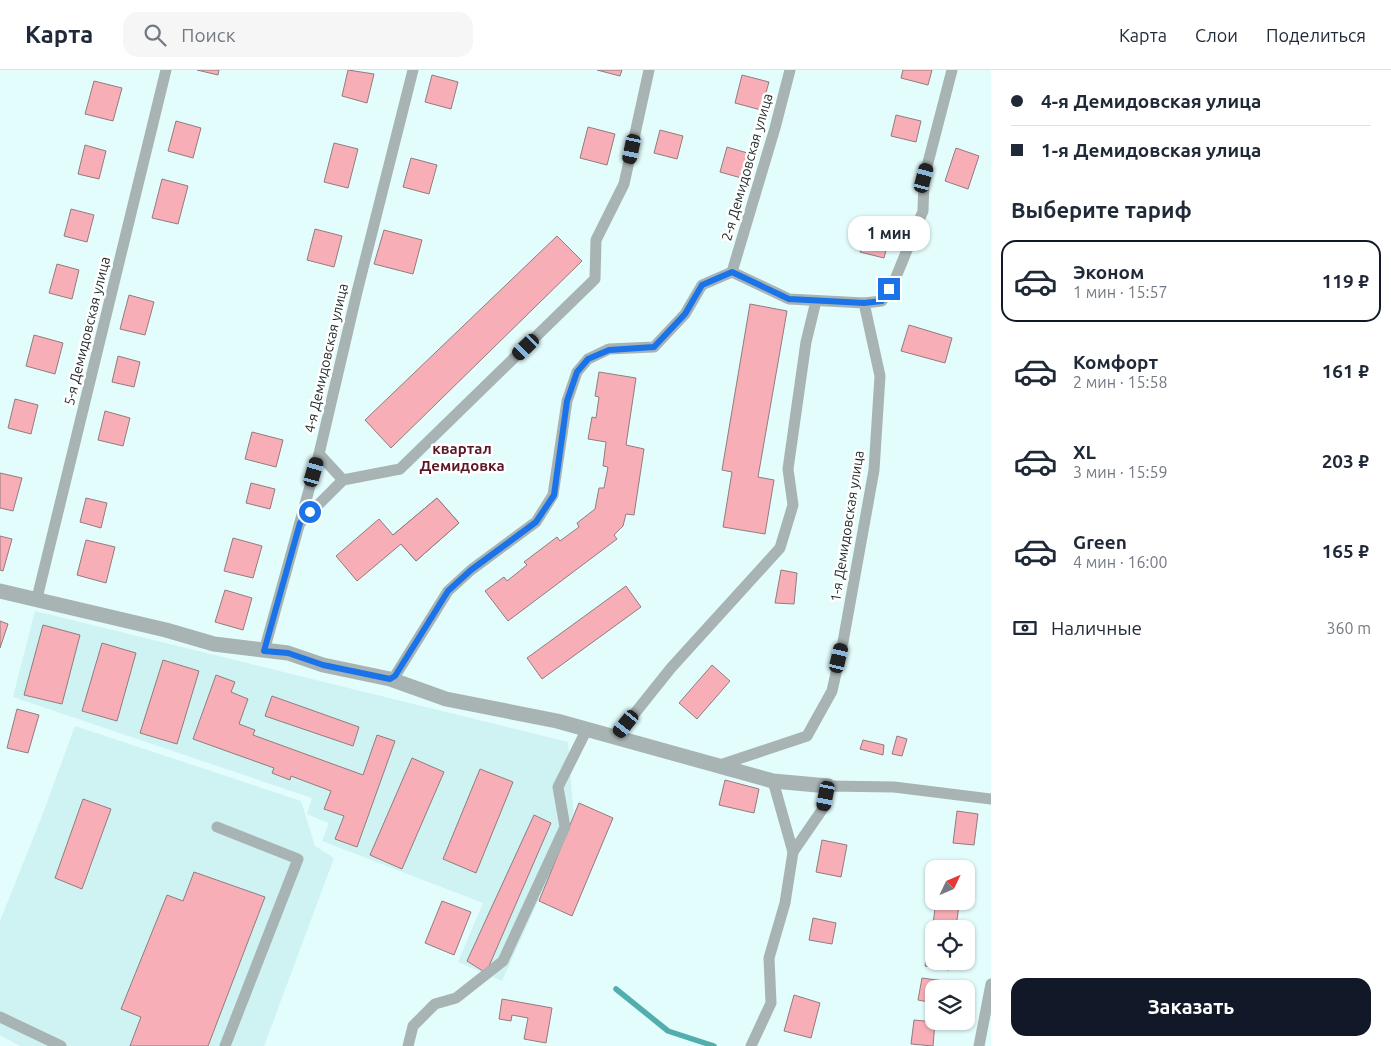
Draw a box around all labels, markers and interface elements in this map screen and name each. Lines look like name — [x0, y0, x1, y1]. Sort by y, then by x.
search box — [123, 12, 473, 57]
text: Карта — [25, 21, 93, 48]
icon: search — [141, 21, 169, 49]
text: Поиск — [181, 24, 235, 46]
text: Карта — [1119, 25, 1167, 45]
text: Слои — [1195, 25, 1238, 45]
text: Поделиться — [1266, 25, 1366, 45]
text: 4-я Демидовская улица — [1041, 90, 1261, 112]
street label: 2-я Демидовская улица — [718, 91, 776, 243]
car — [621, 133, 642, 165]
text: 1-я Демидовская улица — [1041, 139, 1261, 161]
car — [912, 162, 935, 194]
text: Выберите тариф — [1011, 197, 1192, 222]
callout: 1 мин — [848, 216, 930, 252]
text: 1 мин — [867, 224, 911, 242]
street label: 5-я Демидовская улица — [61, 255, 113, 407]
icon: car — [1013, 259, 1058, 304]
text: Эконом — [1073, 261, 1144, 283]
text: 119 ₽ — [1322, 270, 1369, 292]
route end — [878, 278, 900, 300]
street label: 4-я Демидовская улица — [301, 282, 351, 434]
text: 1 мин · 15:57 — [1073, 283, 1167, 301]
car — [509, 331, 542, 363]
icon: car — [1013, 349, 1058, 394]
text: Комфорт — [1073, 351, 1158, 373]
text: 161 ₽ — [1322, 360, 1369, 382]
text: 2 мин · 15:58 — [1073, 373, 1167, 391]
icon: car — [1013, 439, 1058, 484]
district label: квартал Демидовка — [419, 440, 505, 474]
text: XL — [1073, 441, 1096, 463]
street label: 1-я Демидовская улица — [827, 449, 867, 603]
text: 203 ₽ — [1322, 450, 1369, 472]
car — [302, 456, 325, 488]
text: 3 мин · 15:59 — [1073, 463, 1167, 481]
route start — [299, 501, 321, 523]
icon: car — [1013, 529, 1058, 574]
text: Green — [1073, 531, 1127, 553]
text: 165 ₽ — [1322, 540, 1369, 562]
text: 4 мин · 16:00 — [1073, 553, 1167, 571]
icon: cash — [1011, 614, 1039, 642]
text: Наличные — [1051, 617, 1142, 639]
text: 360 m — [1326, 619, 1371, 637]
car — [828, 642, 849, 674]
car — [610, 708, 641, 740]
car — [815, 780, 836, 812]
north arrow — [925, 860, 975, 910]
map controls — [925, 860, 975, 1030]
button: locate — [925, 920, 975, 970]
button: Заказать — [1011, 978, 1371, 1036]
button: layers — [925, 980, 975, 1030]

